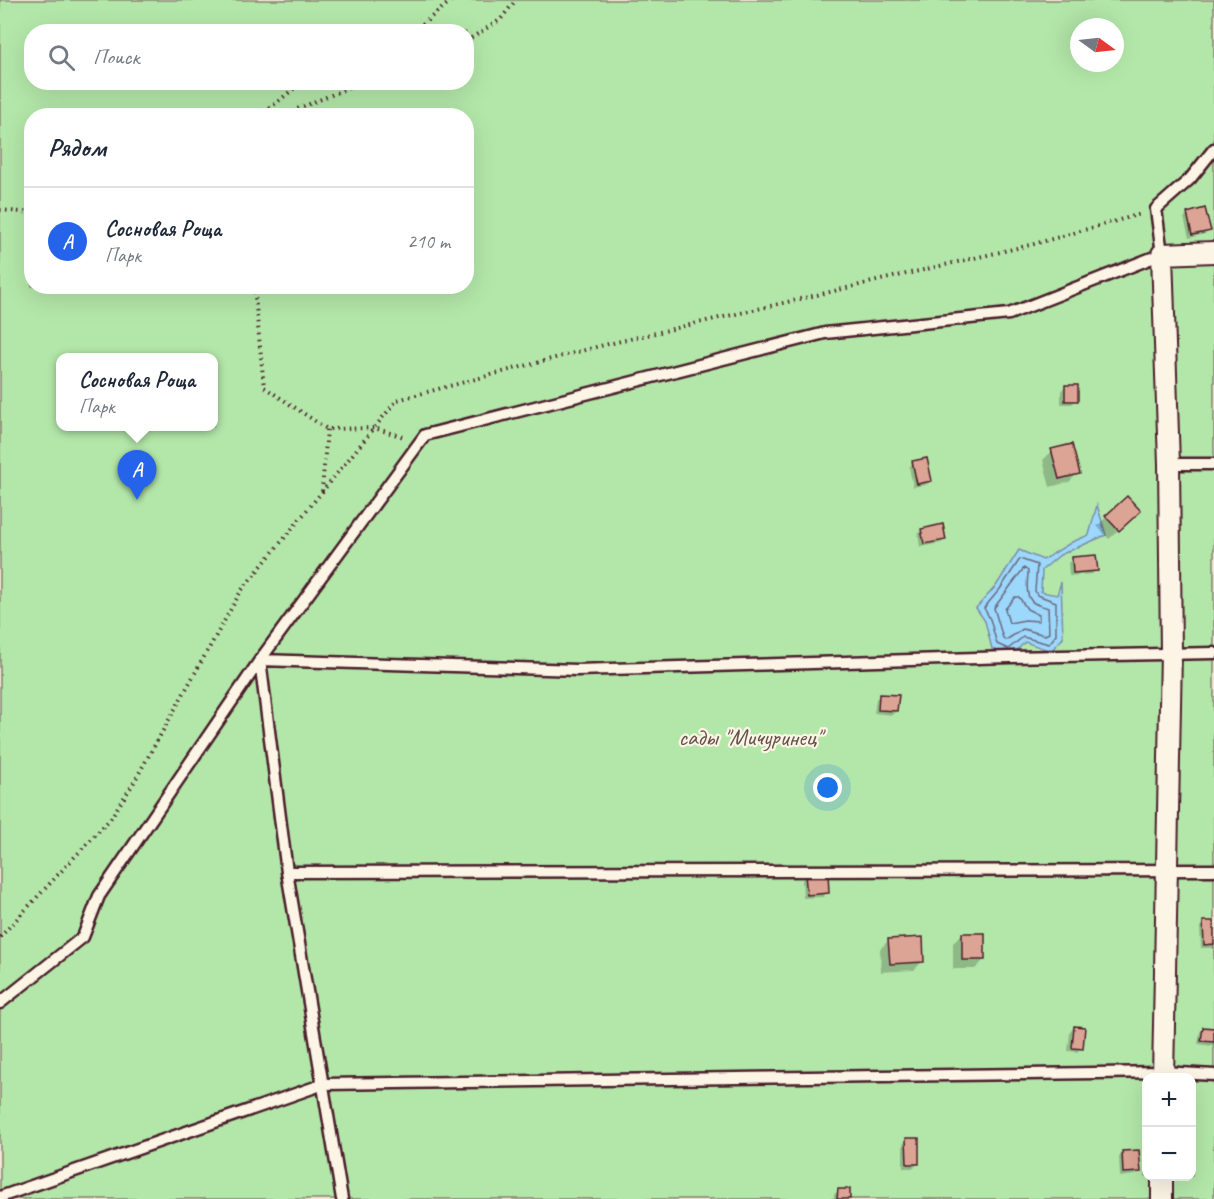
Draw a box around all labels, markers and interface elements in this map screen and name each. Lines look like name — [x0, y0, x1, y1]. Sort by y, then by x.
north arrow — [1070, 18, 1124, 72]
search box — [24, 24, 474, 90]
icon: search — [45, 41, 78, 74]
text: Поиск — [93, 43, 139, 71]
text: Рядом — [48, 131, 106, 164]
text: Сосновая Роща — [105, 215, 221, 243]
text: A — [62, 229, 73, 254]
text: 210 m — [407, 229, 450, 254]
text: Парк — [105, 243, 141, 268]
popup — [56, 353, 218, 431]
text: Сосновая Роща — [79, 366, 195, 394]
text: Парк — [79, 394, 115, 419]
pin: A — [118, 450, 156, 500]
park label: сады "Мичуринец" — [678, 722, 827, 752]
your location — [813, 773, 842, 802]
map controls — [1142, 1073, 1196, 1181]
button: + — [1142, 1073, 1196, 1127]
button: − — [1142, 1127, 1196, 1181]

